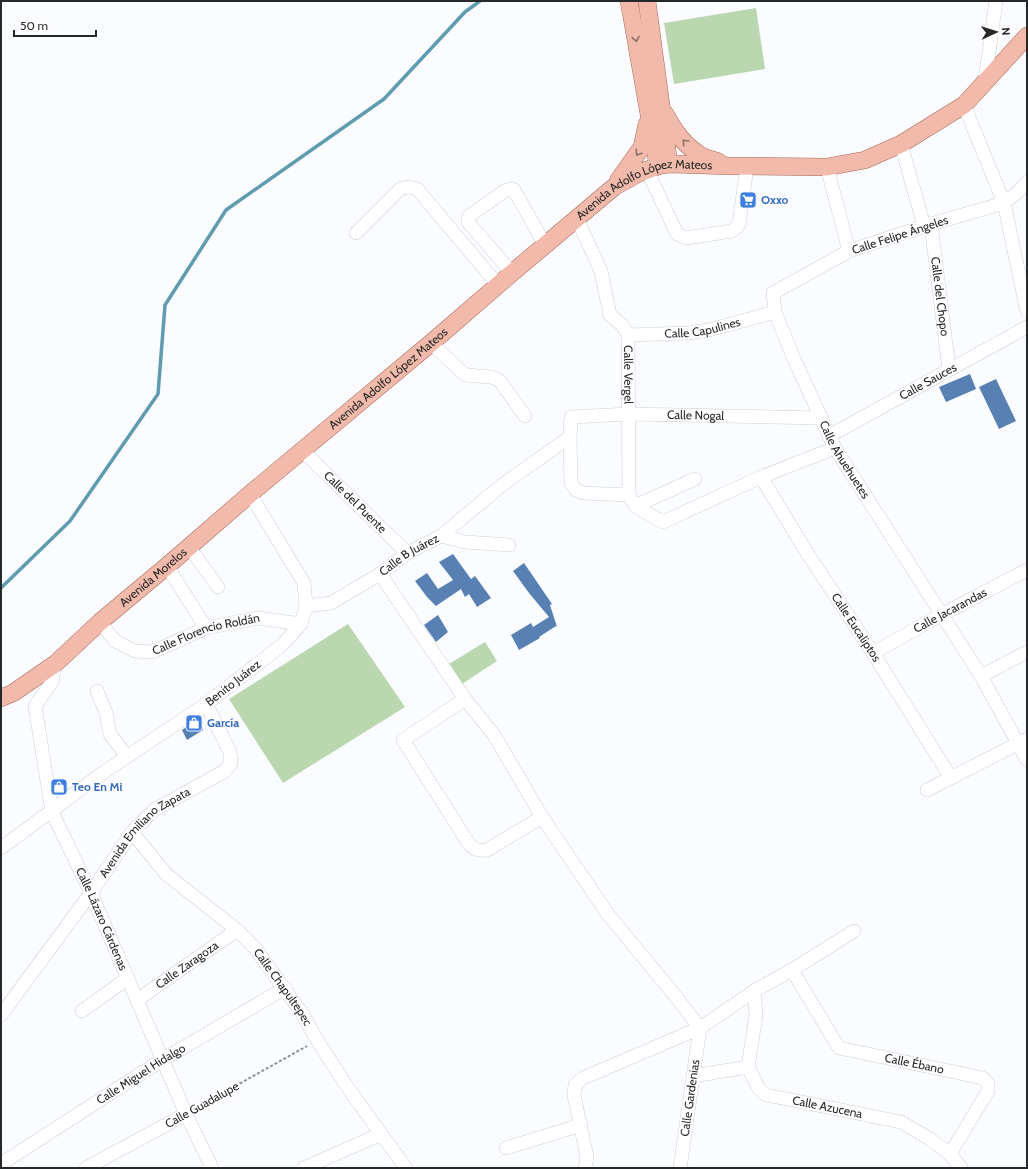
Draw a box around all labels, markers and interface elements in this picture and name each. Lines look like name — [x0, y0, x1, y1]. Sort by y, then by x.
scale bar — [14, 12, 96, 38]
north arrow — [976, 12, 1016, 52]
text: 50 m — [20, 18, 48, 33]
text: N — [999, 27, 1013, 36]
one-way arrow — [631, 36, 639, 43]
one-way arrow — [682, 139, 690, 147]
one-way arrow — [635, 149, 643, 156]
street label: Avenida Adolfo López Mateos — [573, 156, 713, 223]
supermarket icon: Oxxo — [738, 190, 758, 210]
place label: Oxxo — [761, 192, 789, 207]
street label: Calle Felipe Ángeles — [850, 212, 950, 257]
street label: Calle del Chopo — [928, 256, 953, 337]
street label: Calle Capulines — [664, 314, 742, 341]
street label: Avenida Adolfo López Mateos — [325, 324, 451, 432]
street label: Calle Vergel — [621, 345, 636, 404]
street label: Calle Sauces — [896, 359, 959, 403]
street label: Calle Nogal — [667, 407, 724, 423]
street label: Calle Ahuehuetes — [816, 418, 874, 501]
street label: Calle del Puente — [321, 468, 390, 536]
street label: Calle B Juárez — [376, 530, 441, 579]
street label: Avenida Morelos — [116, 544, 190, 610]
street label: Calle Jacarandas — [910, 584, 989, 636]
street label: Calle Eucaliptos — [828, 590, 885, 664]
street label: Calle Florencio Roldán — [150, 610, 261, 658]
street label: Benito Juárez — [202, 656, 264, 709]
shop icon: García — [184, 713, 204, 733]
place label: García — [207, 715, 239, 730]
shop icon: Teo En Mi — [49, 777, 69, 797]
place label: Teo En Mi — [72, 779, 122, 794]
street label: Avenida Emiliano Zapata — [96, 784, 193, 880]
street label: Calle Lázaro Cárdenas — [73, 865, 131, 973]
street label: Calle Zaragoza — [152, 937, 221, 992]
street label: Calle Chapultepec — [251, 945, 316, 1029]
street label: Calle Miguel Hidalgo — [93, 1040, 188, 1107]
street label: Calle Ébano — [883, 1050, 946, 1077]
street label: Calle Gardenias — [677, 1058, 702, 1138]
street label: Calle Guadalupe — [162, 1078, 241, 1131]
street label: Calle Azucena — [791, 1092, 864, 1121]

